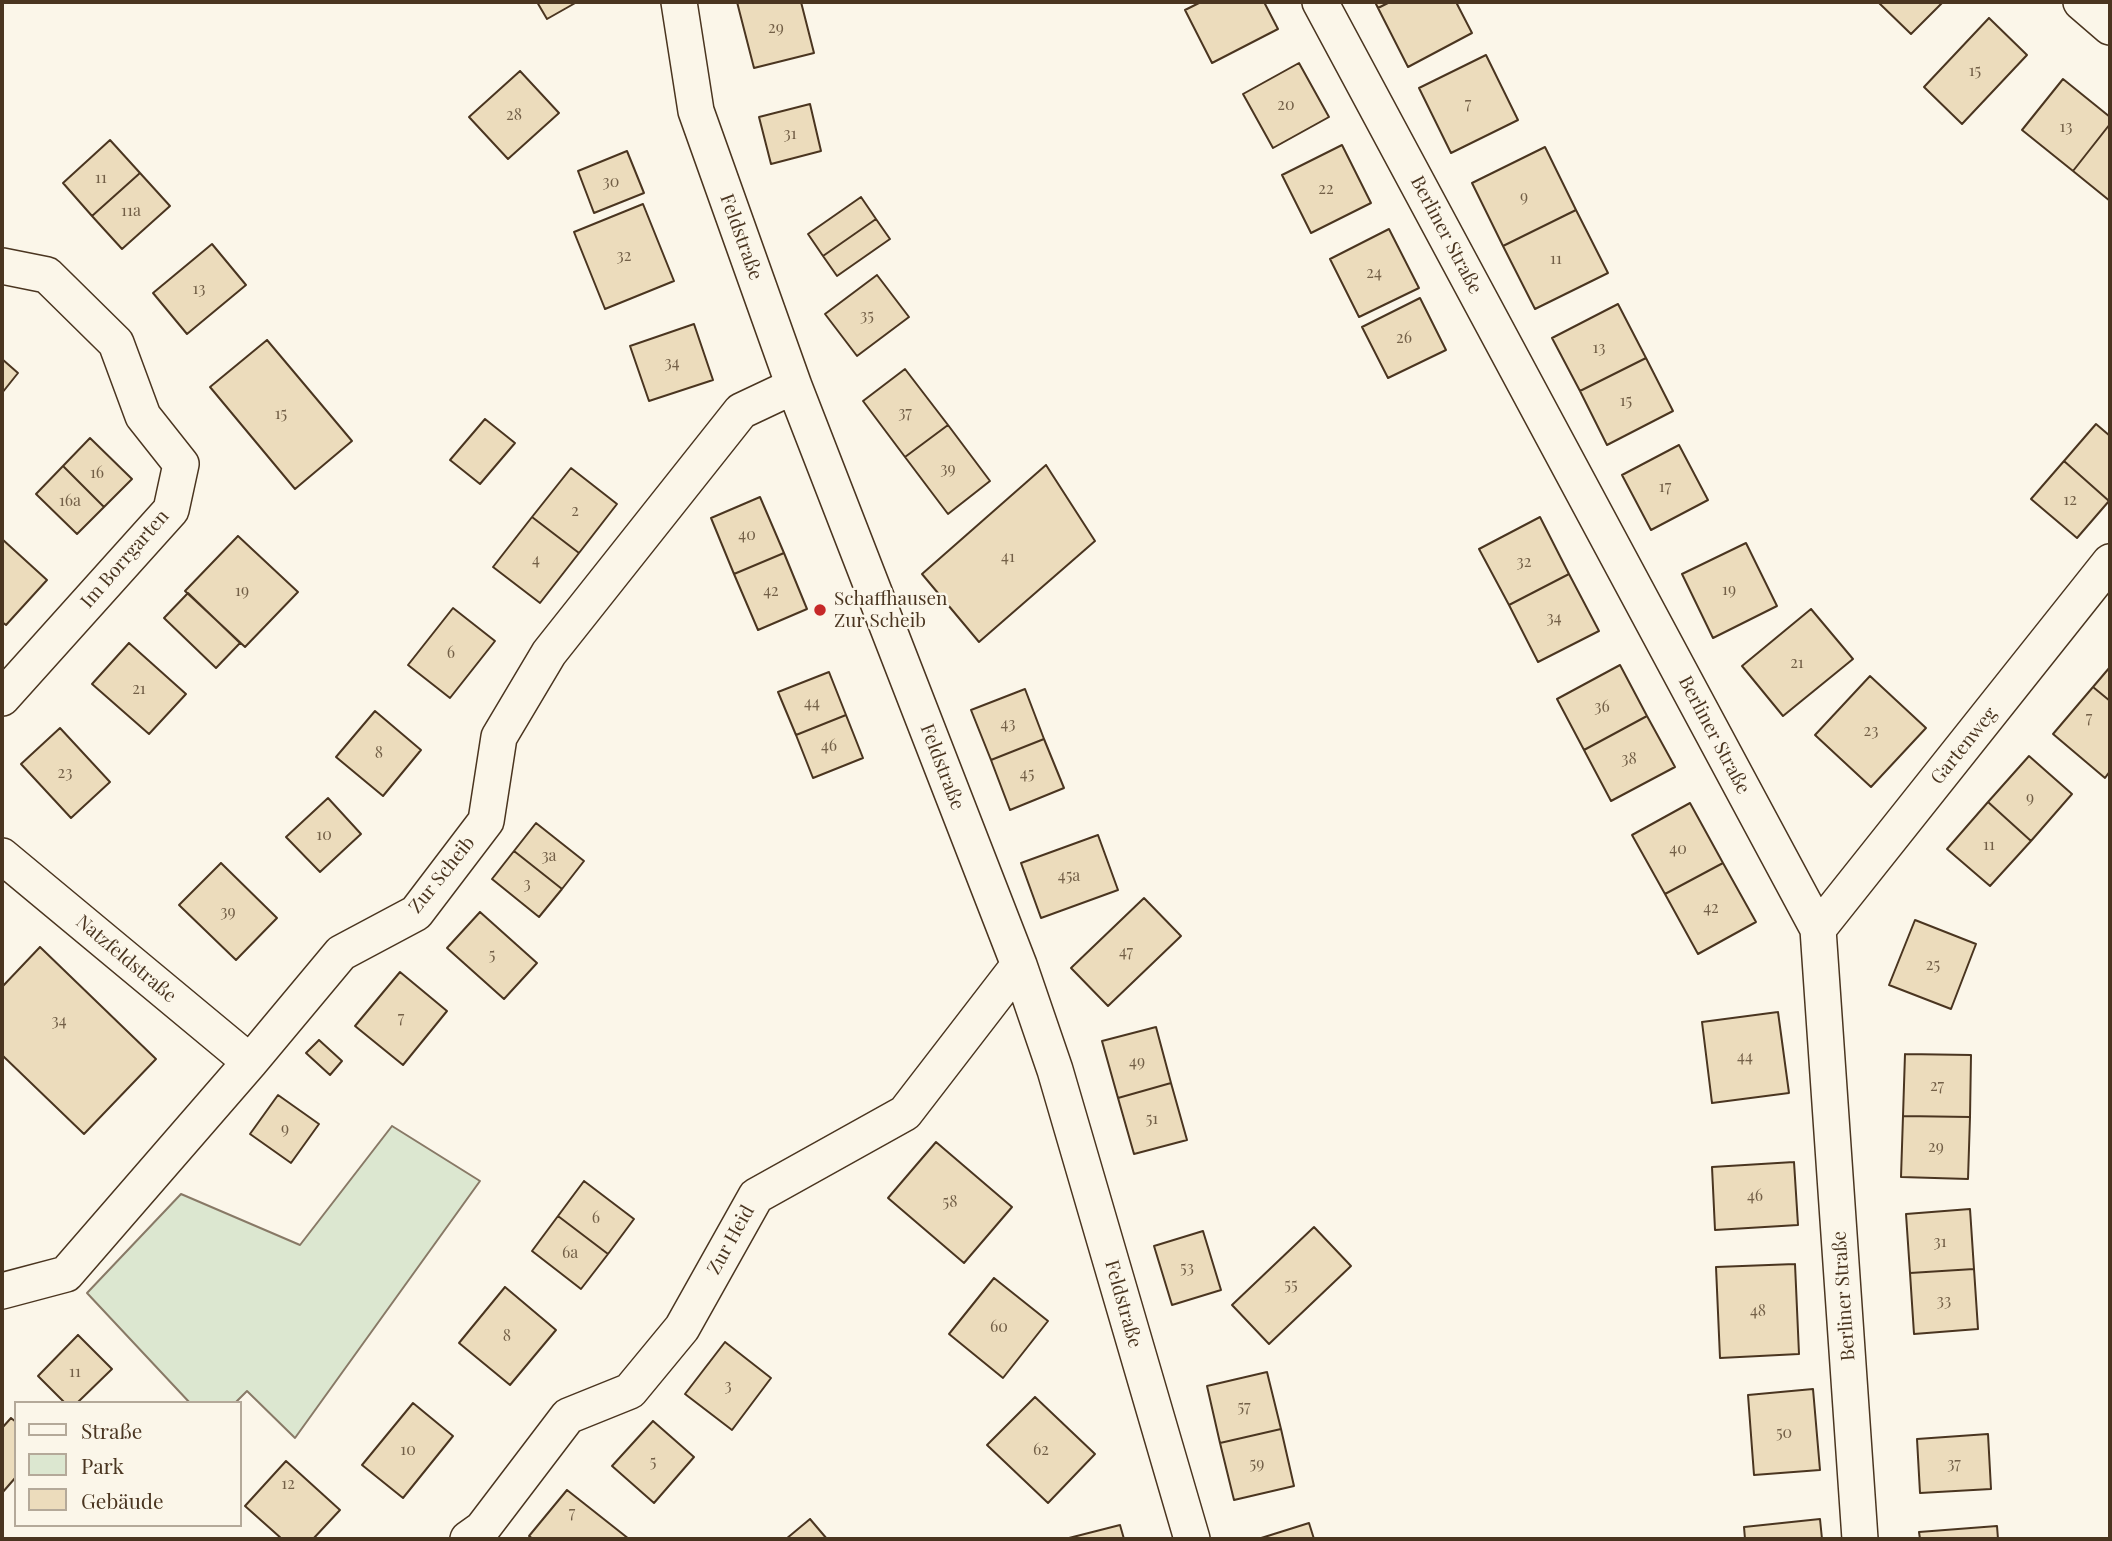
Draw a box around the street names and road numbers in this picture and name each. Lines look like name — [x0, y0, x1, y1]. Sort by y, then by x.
street label: Berliner Straße — [1405, 172, 1487, 298]
street label: Feldstraße — [715, 191, 767, 283]
street label: Im Borrgarten — [76, 505, 174, 613]
street label: Berliner Straße — [1673, 672, 1755, 798]
street label: Gartenweg — [1926, 703, 2002, 789]
street label: Feldstraße — [915, 721, 969, 813]
street label: Zur Scheib — [404, 832, 480, 918]
street label: Natzfeldstraße — [71, 910, 181, 1008]
street label: Zur Heid — [703, 1201, 759, 1279]
street label: Berliner Straße — [1828, 1230, 1860, 1362]
street label: Feldstraße — [1100, 1258, 1146, 1350]

